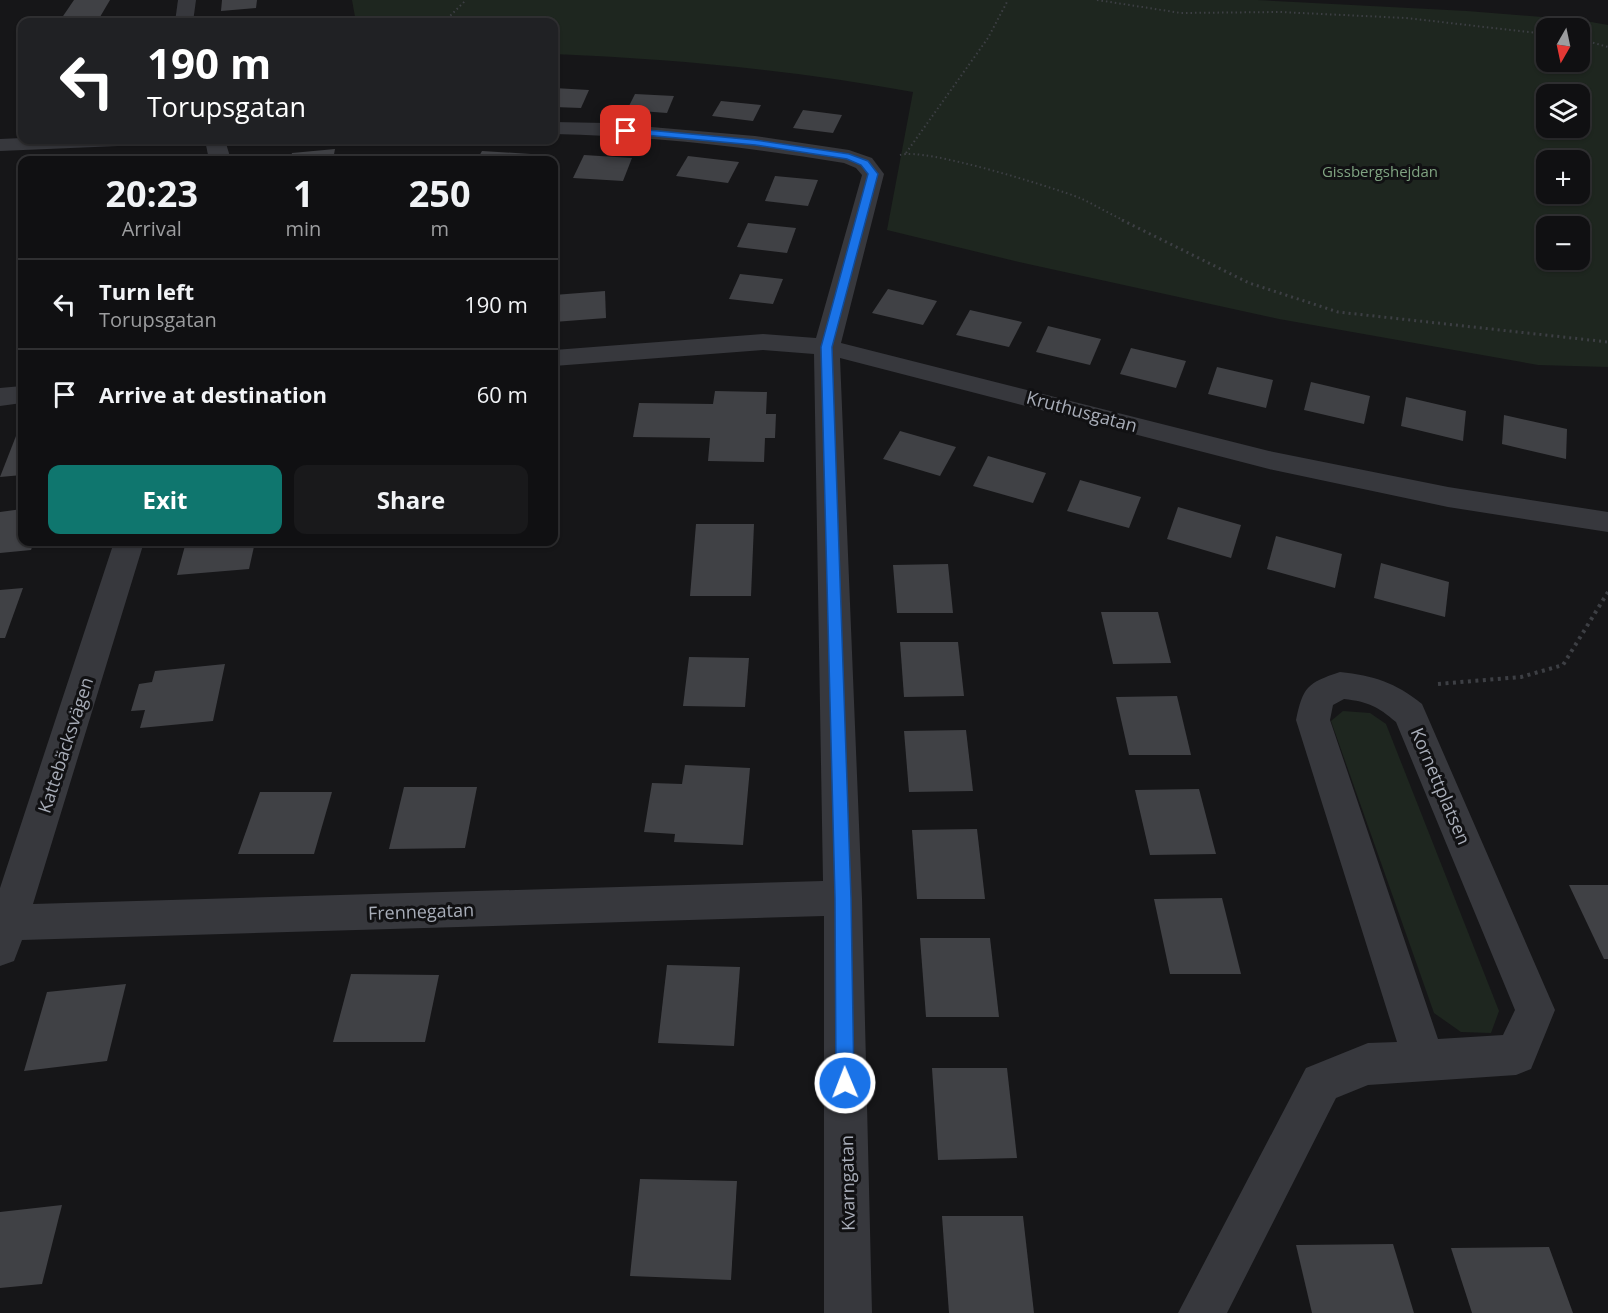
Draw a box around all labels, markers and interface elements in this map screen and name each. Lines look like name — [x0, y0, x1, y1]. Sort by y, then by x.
north arrow — [1536, 18, 1590, 72]
map controls — [1536, 18, 1590, 270]
text: 190 m — [147, 34, 271, 91]
icon: left — [48, 42, 126, 120]
button: layers — [1536, 84, 1590, 138]
text: Torupsgatan — [147, 88, 306, 125]
pin — [600, 105, 651, 156]
icon: arrive — [609, 114, 642, 147]
button: + — [1536, 150, 1590, 204]
park label: Gissbergshejdan — [1322, 161, 1438, 181]
text: 20:23 — [105, 169, 198, 218]
text: 1 — [293, 169, 314, 218]
text: 250 — [409, 169, 471, 218]
text: Arrival — [122, 215, 182, 242]
text: min — [285, 215, 321, 242]
text: m — [430, 215, 449, 242]
button: − — [1536, 216, 1590, 270]
text: Turn left — [99, 276, 194, 306]
icon: left — [48, 288, 81, 321]
text: 190 m — [464, 289, 528, 319]
text: Torupsgatan — [99, 306, 217, 333]
icon: arrive — [48, 378, 81, 411]
text: Arrive at destination — [99, 379, 327, 409]
text: 60 m — [477, 379, 528, 409]
street label: Kruthusgatan — [1024, 385, 1140, 437]
button: Exit — [48, 465, 282, 534]
button: Share — [294, 465, 528, 534]
street label: Kattebäcksvägen — [32, 674, 98, 816]
street label: Kornettplatsen — [1406, 724, 1476, 848]
street label: Frennegatan — [368, 897, 474, 925]
position arrow — [813, 1051, 877, 1115]
street label: Kvarngatan — [834, 1135, 860, 1231]

